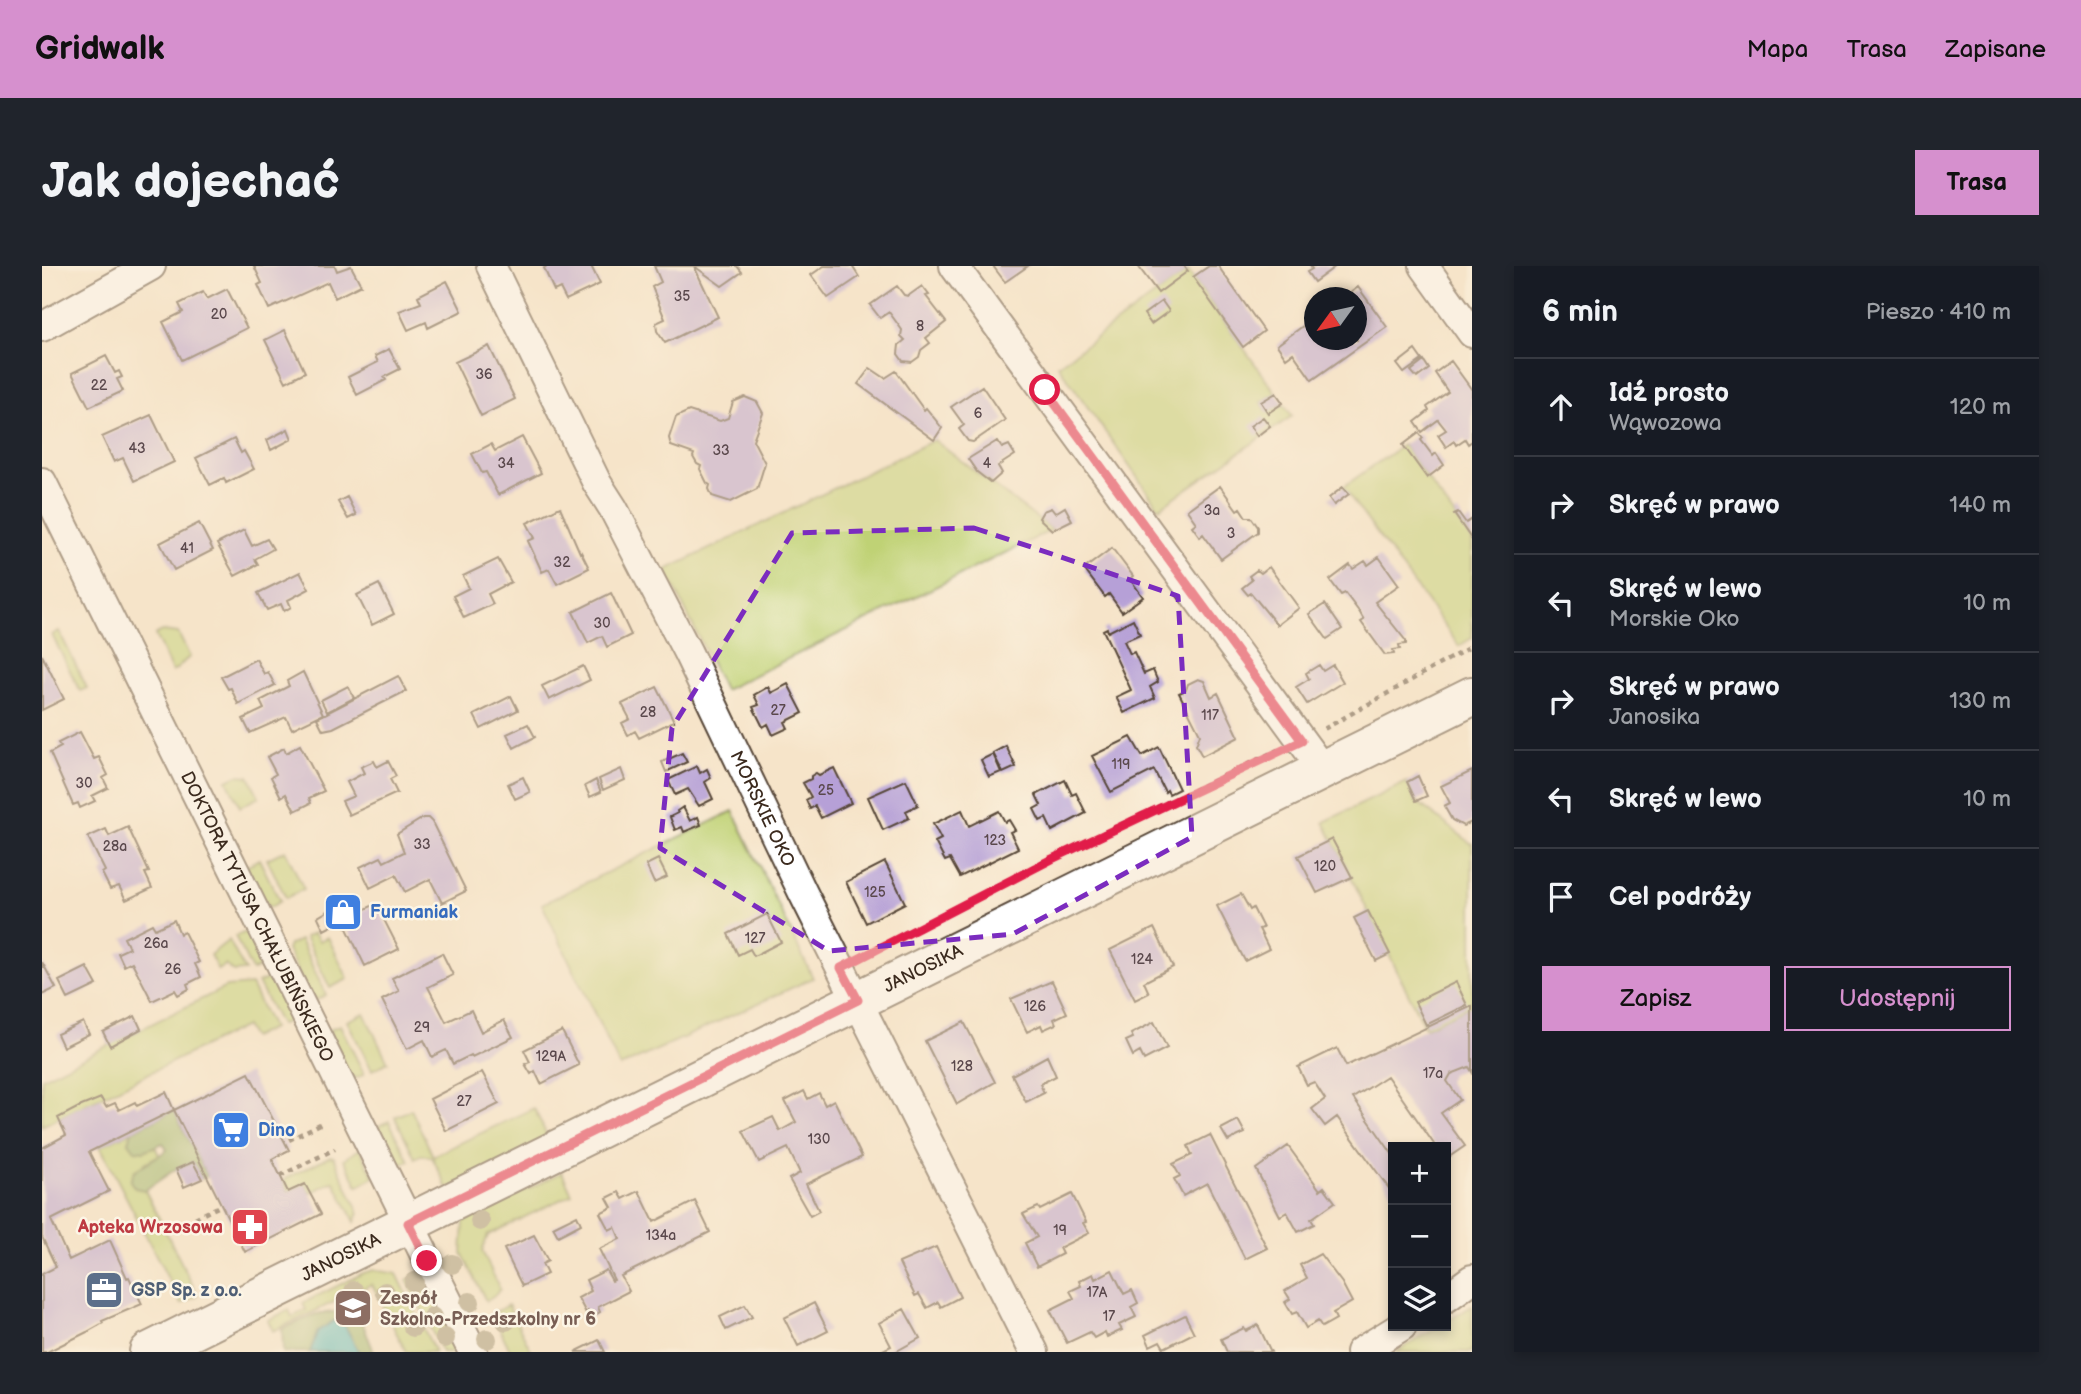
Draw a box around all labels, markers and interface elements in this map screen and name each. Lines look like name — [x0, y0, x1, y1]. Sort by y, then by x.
text: Gridwalk — [35, 29, 165, 69]
text: Mapa — [1747, 35, 1808, 64]
text: Trasa — [1846, 35, 1907, 64]
text: Zapisane — [1945, 35, 2046, 64]
button: Trasa — [1915, 150, 2039, 215]
text: Jak dojechać — [42, 153, 340, 212]
north arrow — [1304, 287, 1367, 350]
house number: 35 — [674, 288, 690, 305]
text: 6 min — [1542, 294, 1618, 330]
text: Pieszo · 410 m — [1866, 298, 2011, 326]
house number: 20 — [211, 306, 227, 323]
house number: 8 — [916, 318, 924, 335]
house number: 36 — [475, 366, 493, 383]
route start — [1029, 374, 1060, 405]
house number: 22 — [91, 377, 108, 394]
text: Idź prosto — [1609, 378, 1729, 409]
icon: ahead — [1542, 388, 1580, 426]
text: 120 m — [1950, 393, 2011, 421]
house number: 6 — [974, 405, 983, 422]
text: Wąwozowa — [1609, 409, 1722, 437]
house number: 43 — [128, 440, 146, 457]
house number: 33 — [712, 442, 730, 459]
house number: 34 — [497, 455, 515, 472]
house number: 4 — [983, 455, 992, 472]
icon: right — [1542, 486, 1580, 524]
text: Skręć w prawo — [1609, 490, 1780, 521]
text: 140 m — [1949, 491, 2011, 519]
house number: 3a — [1204, 502, 1220, 519]
house number: 3 — [1227, 525, 1235, 542]
house number: 41 — [180, 540, 194, 557]
house number: 32 — [554, 554, 571, 571]
text: Skręć w lewo — [1609, 574, 1762, 605]
icon: left — [1542, 584, 1580, 622]
text: 10 m — [1963, 589, 2011, 617]
text: Morskie Oko — [1609, 605, 1740, 633]
house number: 30 — [594, 615, 610, 632]
text: Skręć w prawo — [1609, 672, 1780, 703]
icon: right — [1542, 682, 1580, 720]
text: 130 m — [1949, 687, 2011, 715]
house number: 27 — [770, 702, 786, 719]
text: Janosika — [1609, 703, 1700, 731]
house number: 28 — [640, 704, 656, 721]
house number: 117 — [1201, 707, 1219, 724]
street label: MORSKIE OKO — [725, 748, 799, 870]
house number: 119 — [1112, 756, 1130, 773]
street label: DOKTORA TYTUSA CHAŁUBIŃSKIEGO — [176, 768, 338, 1065]
house number: 30 — [76, 775, 92, 792]
icon: left — [1542, 780, 1580, 818]
house number: 25 — [818, 782, 834, 799]
text: Skręć w lewo — [1609, 784, 1762, 815]
text: 10 m — [1963, 785, 2011, 813]
house number: 123 — [984, 832, 1006, 849]
house number: 33 — [413, 836, 431, 853]
house number: 28a — [103, 838, 127, 855]
house number: 120 — [1314, 858, 1336, 875]
icon: arrive — [1542, 878, 1580, 916]
text: Cel podróży — [1609, 882, 1751, 913]
house number: 125 — [864, 884, 886, 901]
shop icon: Furmaniak — [322, 891, 364, 933]
place label: Furmaniak — [370, 902, 459, 923]
house number: 127 — [745, 930, 765, 947]
house number: 26a — [144, 935, 168, 952]
street label: JANOSIKA — [880, 940, 966, 997]
house number: 124 — [1131, 951, 1153, 968]
house number: 26 — [165, 961, 182, 978]
button: Zapisz — [1542, 966, 1770, 1031]
button: Udostępnij — [1784, 966, 2011, 1031]
house number: 126 — [1024, 998, 1047, 1015]
house number: 29 — [414, 1019, 430, 1036]
house number: 129A — [536, 1048, 567, 1065]
house number: 128 — [951, 1058, 973, 1075]
house number: 17a — [1423, 1065, 1443, 1082]
house number: 27 — [456, 1093, 472, 1110]
supermarket icon: Dino — [210, 1109, 252, 1151]
place label: Dino — [258, 1120, 295, 1141]
house number: 130 — [808, 1131, 830, 1148]
map controls — [1388, 1142, 1451, 1331]
button: + — [1388, 1142, 1451, 1205]
button: − — [1388, 1205, 1451, 1268]
pharmacy icon: Apteka Wrzosowa — [229, 1206, 271, 1248]
place label: Apteka Wrzosowa — [77, 1217, 223, 1238]
house number: 19 — [1053, 1222, 1067, 1239]
house number: 134a — [646, 1227, 676, 1244]
street label: JANOSIKA — [298, 1229, 384, 1286]
route end — [411, 1245, 442, 1276]
button: layers — [1388, 1268, 1451, 1331]
office icon: GSP Sp. z o.o. — [83, 1269, 125, 1311]
place label: GSP Sp. z o.o. — [131, 1280, 242, 1301]
house number: 17A — [1087, 1284, 1108, 1301]
school or university icon: Zespół Szkolno-Przedszkolny nr 6 — [332, 1287, 374, 1329]
place label: Zespół Szkolno-Przedszkolny nr 6 — [380, 1288, 596, 1330]
house number: 17 — [1103, 1308, 1115, 1325]

